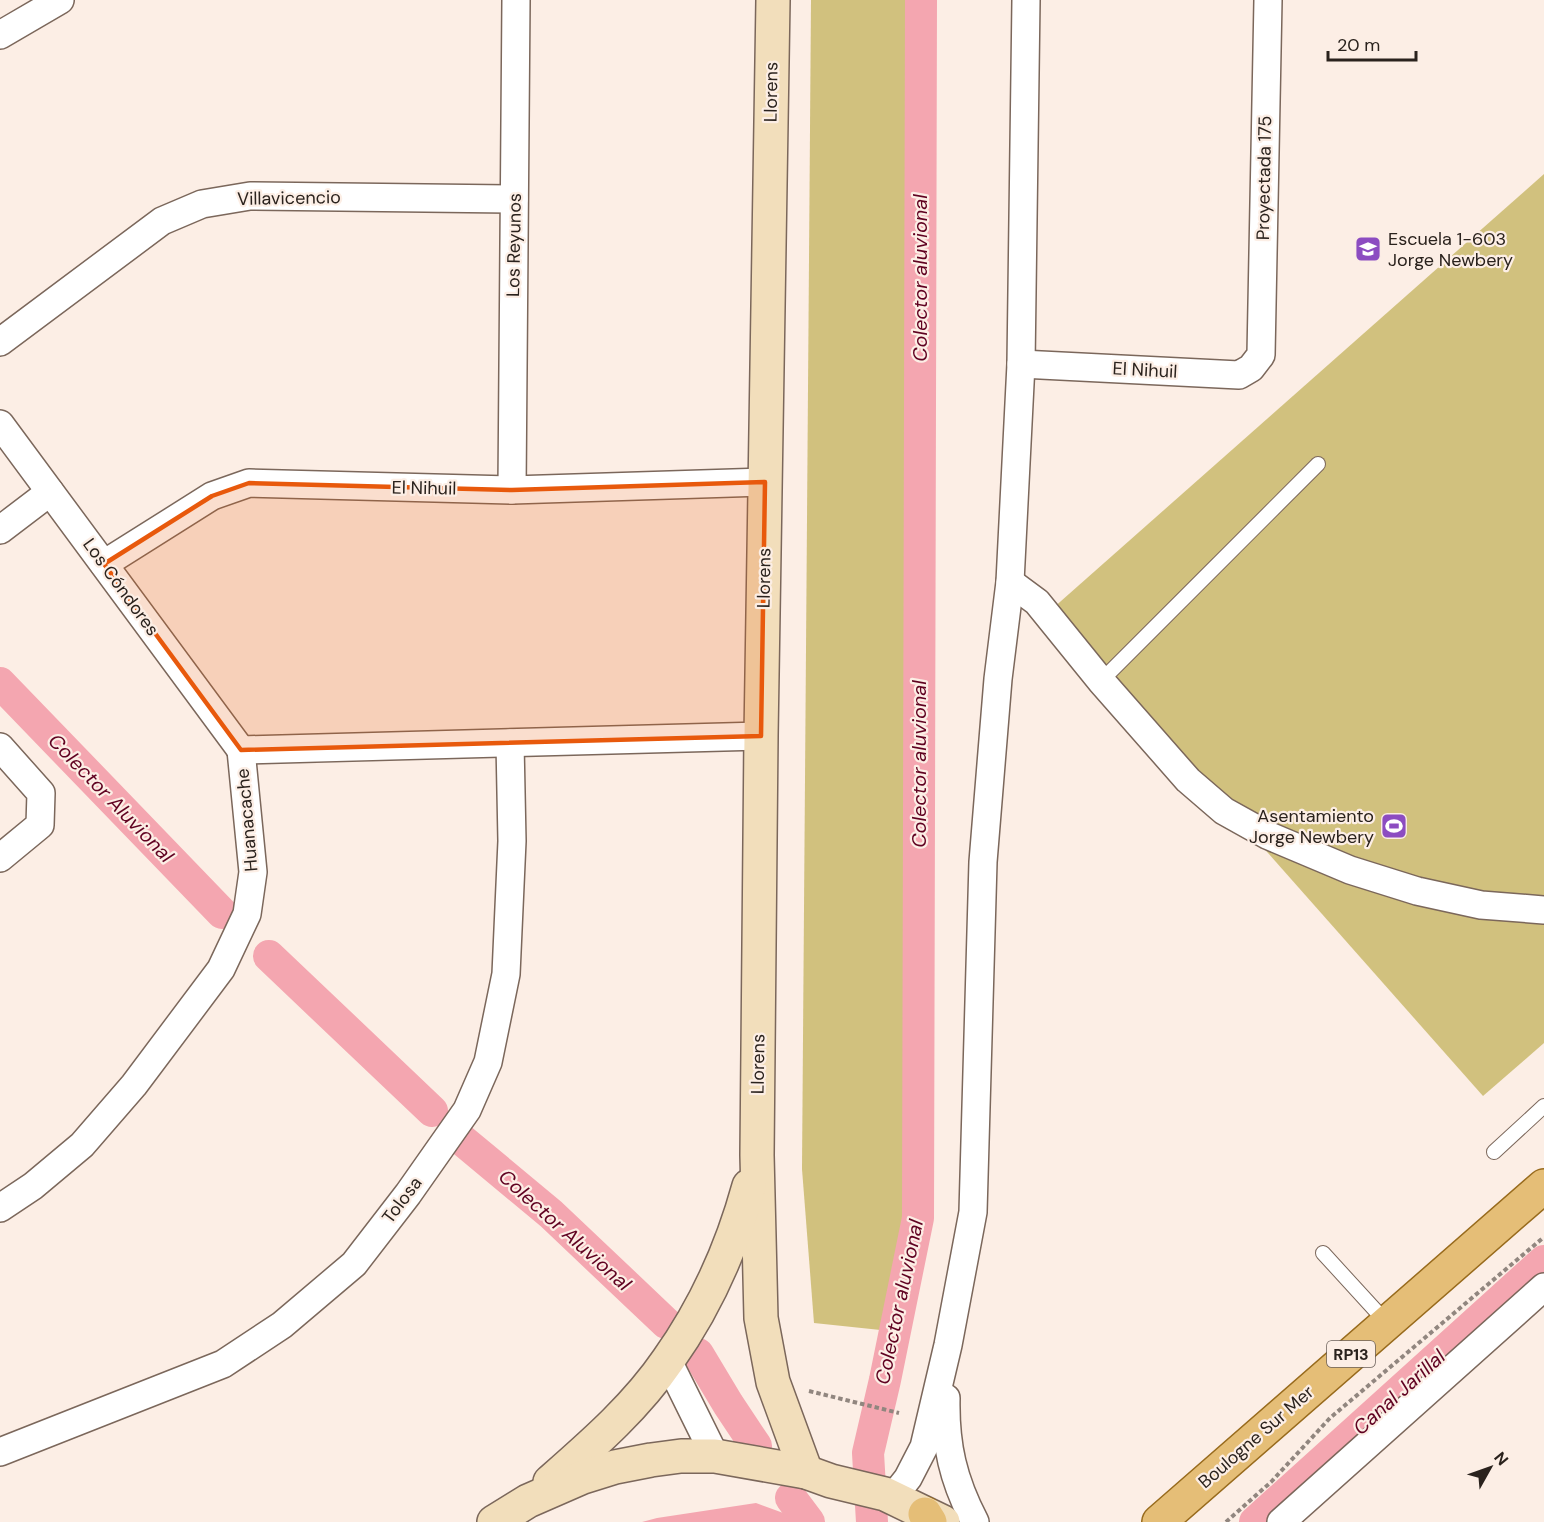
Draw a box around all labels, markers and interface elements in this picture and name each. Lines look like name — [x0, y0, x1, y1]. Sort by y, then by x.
scale bar — [1328, 24, 1416, 62]
text: 20 m — [1337, 33, 1380, 57]
street label: Llorens — [758, 62, 784, 122]
street label: Proyectada 175 — [1251, 116, 1277, 240]
street label: Villavicencio — [237, 185, 341, 211]
street label: Los Reyunos — [501, 193, 527, 297]
water label: Colector aluvional — [907, 194, 933, 362]
place label: Escuela 1-603 Jorge Newbery — [1388, 227, 1513, 272]
school or university icon: Escuela 1-603 Jorge Newbery — [1353, 234, 1383, 264]
street label: El Nihuil — [1112, 356, 1178, 384]
street label: El Nihuil — [391, 475, 457, 501]
street label: Los Cóndores — [77, 533, 165, 641]
street label: Llorens — [751, 548, 777, 608]
water label: Colector aluvional — [906, 680, 932, 848]
water label: Colector Aluvional — [43, 728, 180, 869]
street label: Huanacache — [231, 767, 263, 873]
place label: Asentamiento Jorge Newbery — [1249, 804, 1374, 849]
sports icon: Asentamiento Jorge Newbery — [1379, 811, 1409, 841]
street label: Llorens — [745, 1034, 771, 1094]
water label: Colector Aluvional — [493, 1164, 637, 1297]
street label: Tolosa — [377, 1172, 427, 1228]
water label: Colector aluvional — [869, 1217, 929, 1387]
road number: RP13 — [1327, 1341, 1375, 1367]
water label: Canal Jarillal — [1347, 1343, 1451, 1440]
street label: Boulogne Sur Mer — [1193, 1380, 1319, 1494]
north arrow — [1460, 1438, 1520, 1498]
text: N — [1489, 1447, 1513, 1470]

